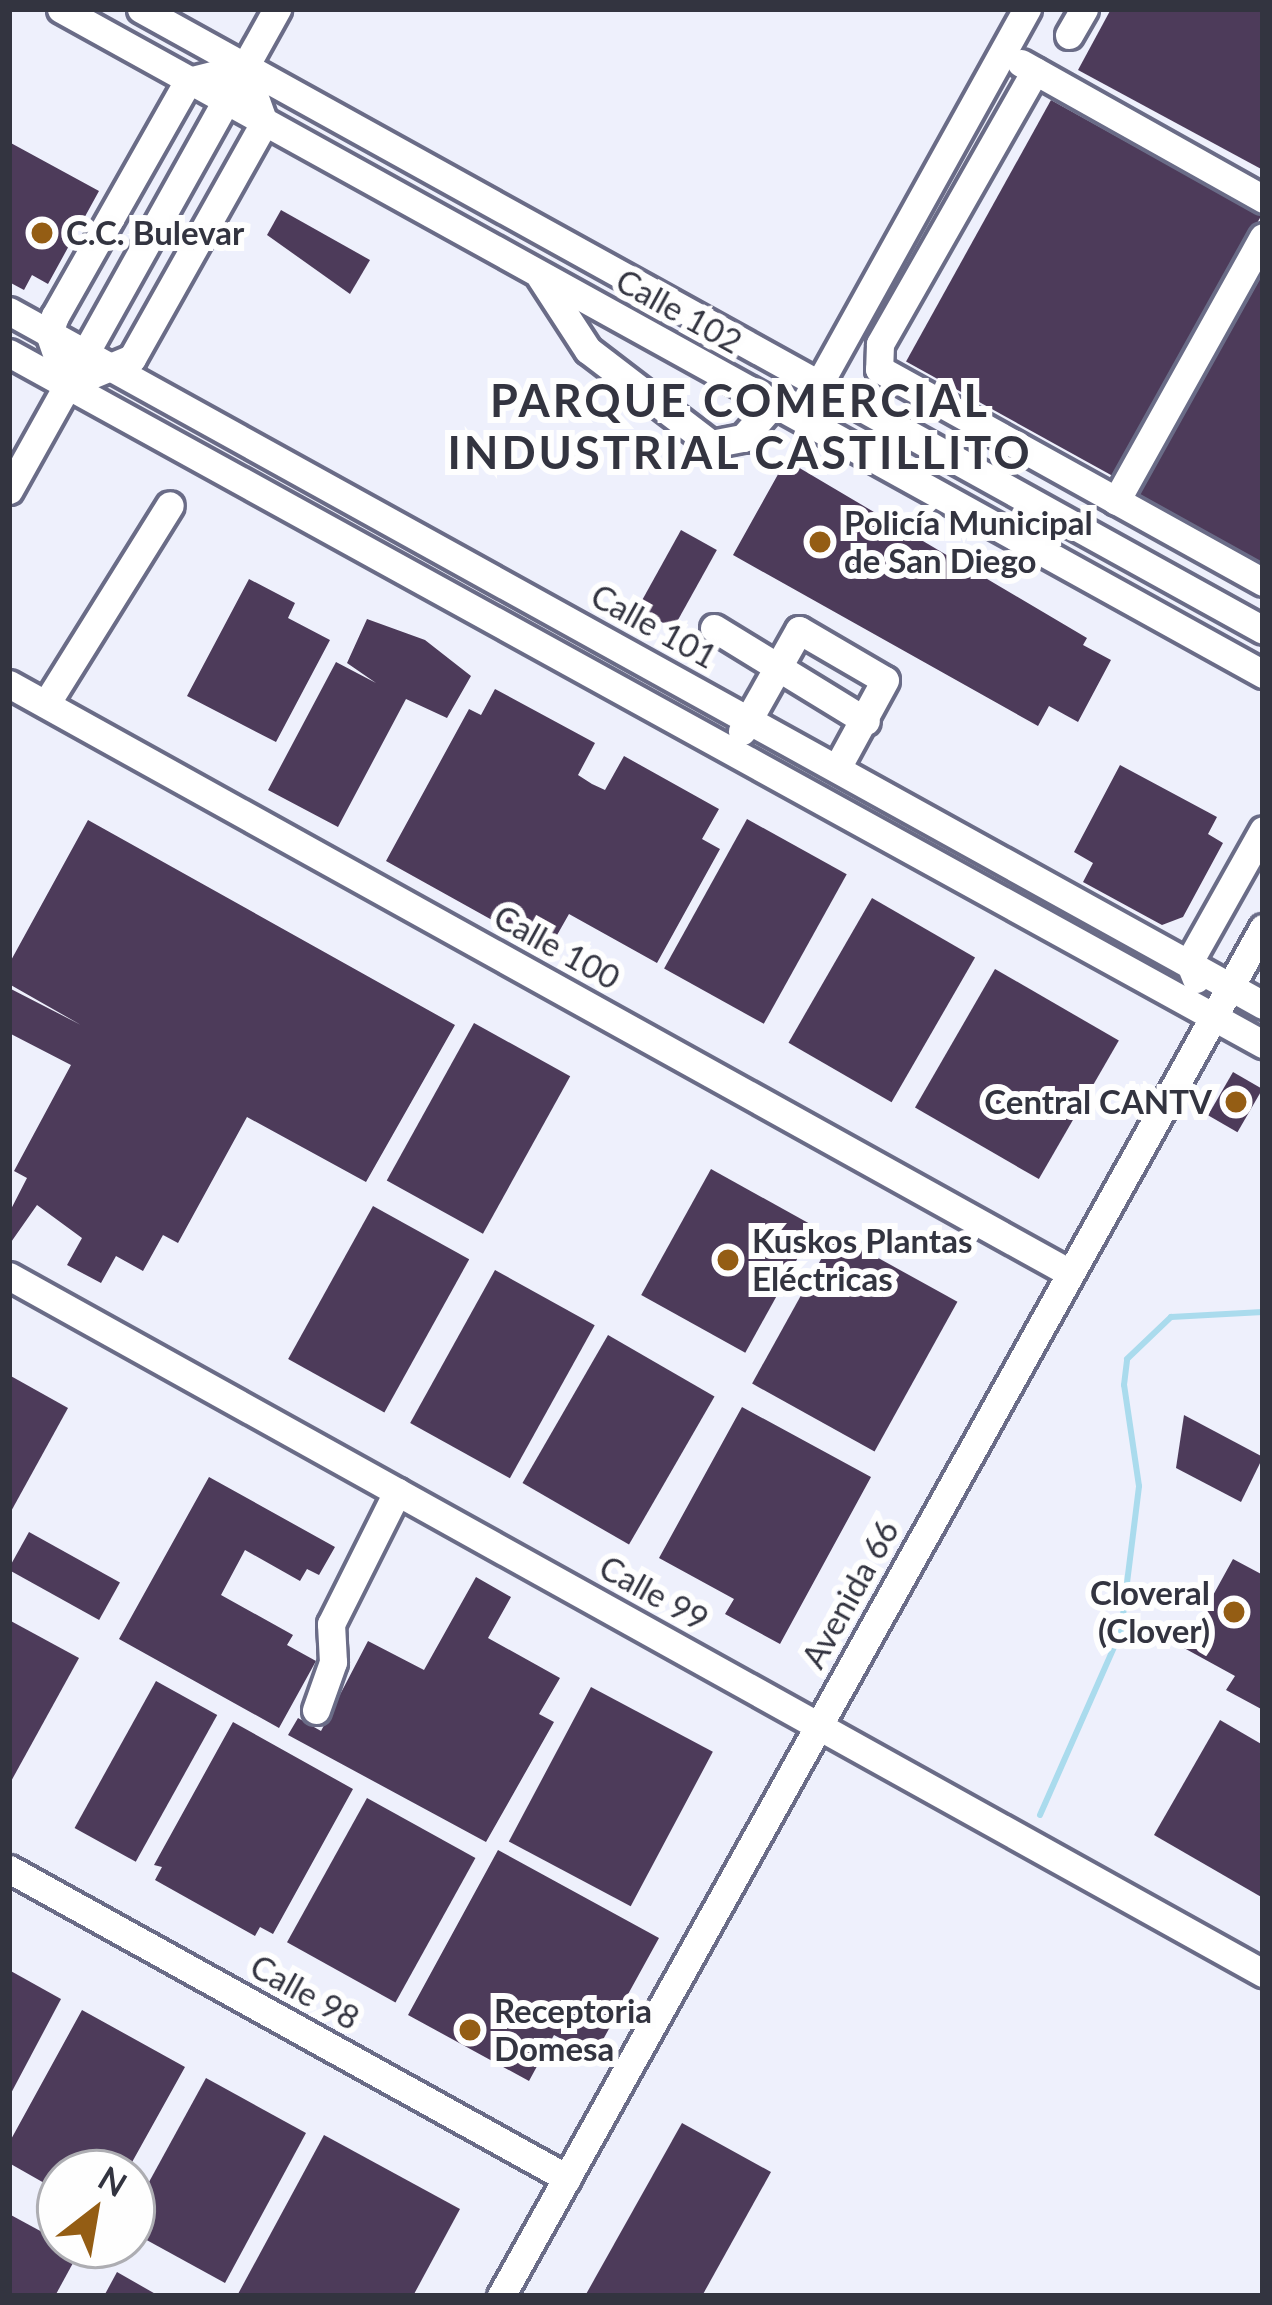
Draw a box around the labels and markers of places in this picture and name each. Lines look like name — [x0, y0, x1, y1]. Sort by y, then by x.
place label: C.C. Bulevar — [66, 213, 244, 253]
marker: C.C. Bulevar — [29, 220, 55, 246]
place label: Policía Municipal de San Diego — [844, 503, 1093, 581]
marker: Policía Municipal de San Diego — [807, 529, 833, 555]
place label: Central CANTV — [984, 1082, 1212, 1122]
marker: Central CANTV — [1223, 1089, 1249, 1115]
place label: Kuskos Plantas Eléctricas — [752, 1221, 972, 1299]
marker: Kuskos Plantas Eléctricas — [715, 1247, 741, 1273]
place label: Cloveral (Clover) — [1090, 1573, 1210, 1651]
marker: Cloveral (Clover) — [1221, 1599, 1247, 1625]
place label: Receptoria Domesa — [494, 1991, 652, 2069]
marker: Receptoria Domesa — [457, 2017, 483, 2043]

